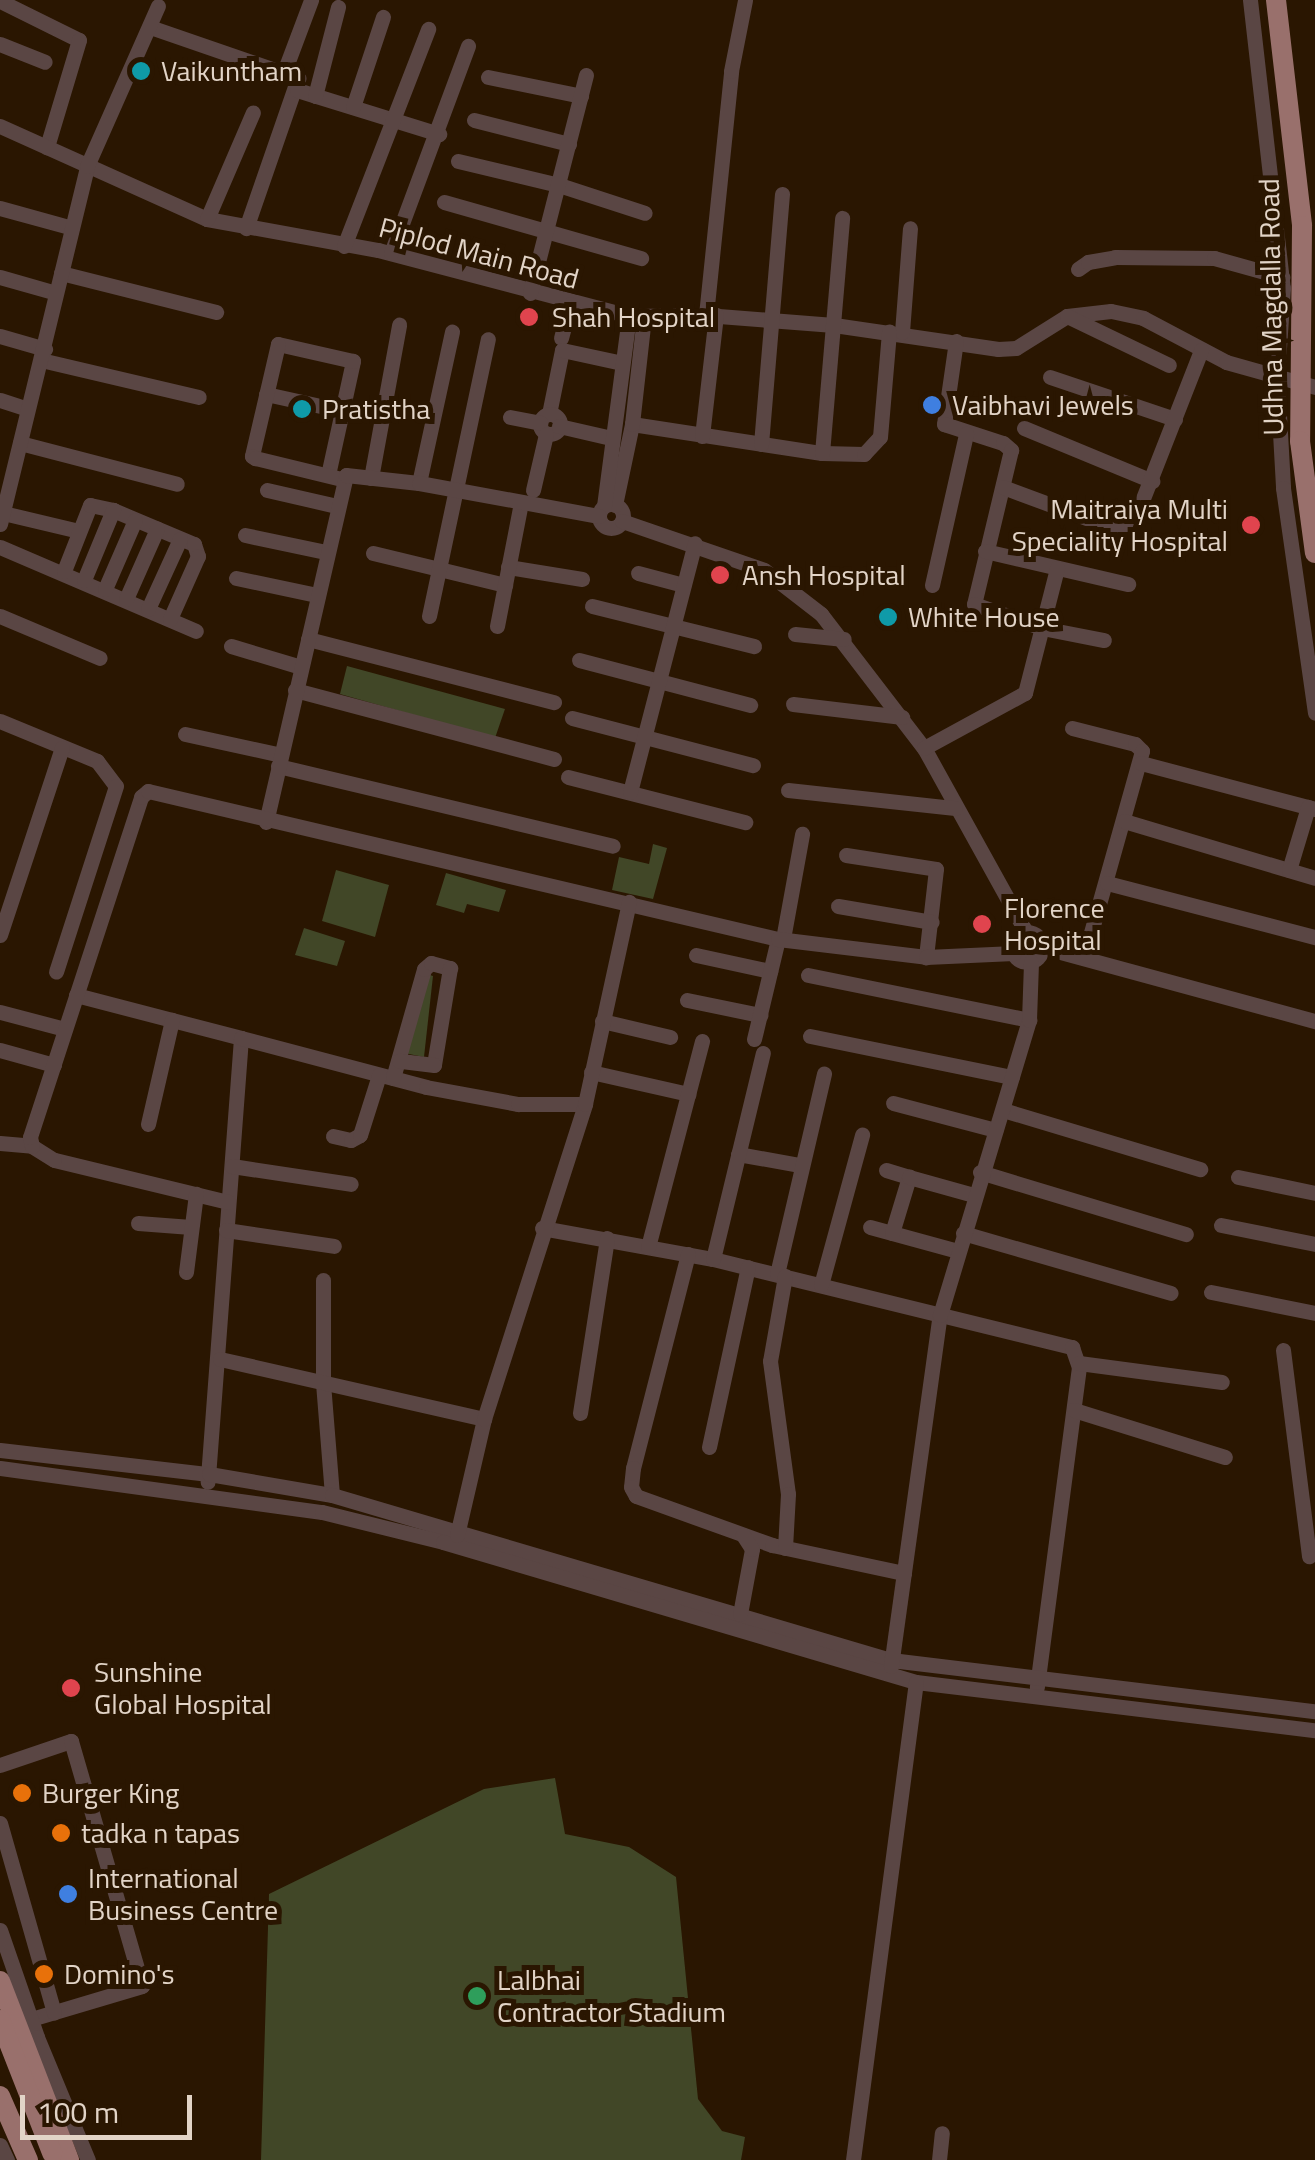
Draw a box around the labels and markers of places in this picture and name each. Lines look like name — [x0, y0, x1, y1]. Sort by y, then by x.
place label: Vaikuntham — [161, 54, 302, 88]
marker: Vaikuntham — [130, 60, 152, 82]
place label: Shah Hospital — [552, 300, 715, 334]
marker: Shah Hospital — [516, 304, 542, 330]
place label: Vaibhavi Jewels — [952, 388, 1134, 422]
place label: Pratistha — [322, 392, 430, 426]
marker: Vaibhavi Jewels — [921, 394, 943, 416]
marker: Pratistha — [291, 398, 313, 420]
place label: Maitraiya Multi Speciality Hospital — [1012, 492, 1228, 558]
marker: Maitraiya Multi Speciality Hospital — [1238, 512, 1264, 538]
place label: Ansh Hospital — [742, 558, 906, 592]
marker: Ansh Hospital — [707, 562, 733, 588]
place label: White House — [908, 600, 1060, 634]
marker: White House — [877, 606, 899, 628]
place label: Florence Hospital — [1004, 891, 1105, 957]
marker: Florence Hospital — [969, 911, 995, 937]
place label: Sunshine Global Hospital — [94, 1655, 272, 1721]
marker: Sunshine Global Hospital — [58, 1675, 84, 1701]
place label: Burger King — [42, 1776, 179, 1810]
marker: Burger King — [11, 1782, 33, 1804]
place label: tadka n tapas — [81, 1816, 240, 1850]
marker: tadka n tapas — [50, 1822, 72, 1844]
place label: International Business Centre — [88, 1861, 278, 1927]
marker: International Business Centre — [57, 1883, 79, 1905]
place label: Domino's — [64, 1957, 174, 1991]
marker: Domino's — [33, 1963, 55, 1985]
place label: Lalbhai Contractor Stadium — [497, 1963, 726, 2029]
marker: Lalbhai Contractor Stadium — [466, 1985, 488, 2007]

